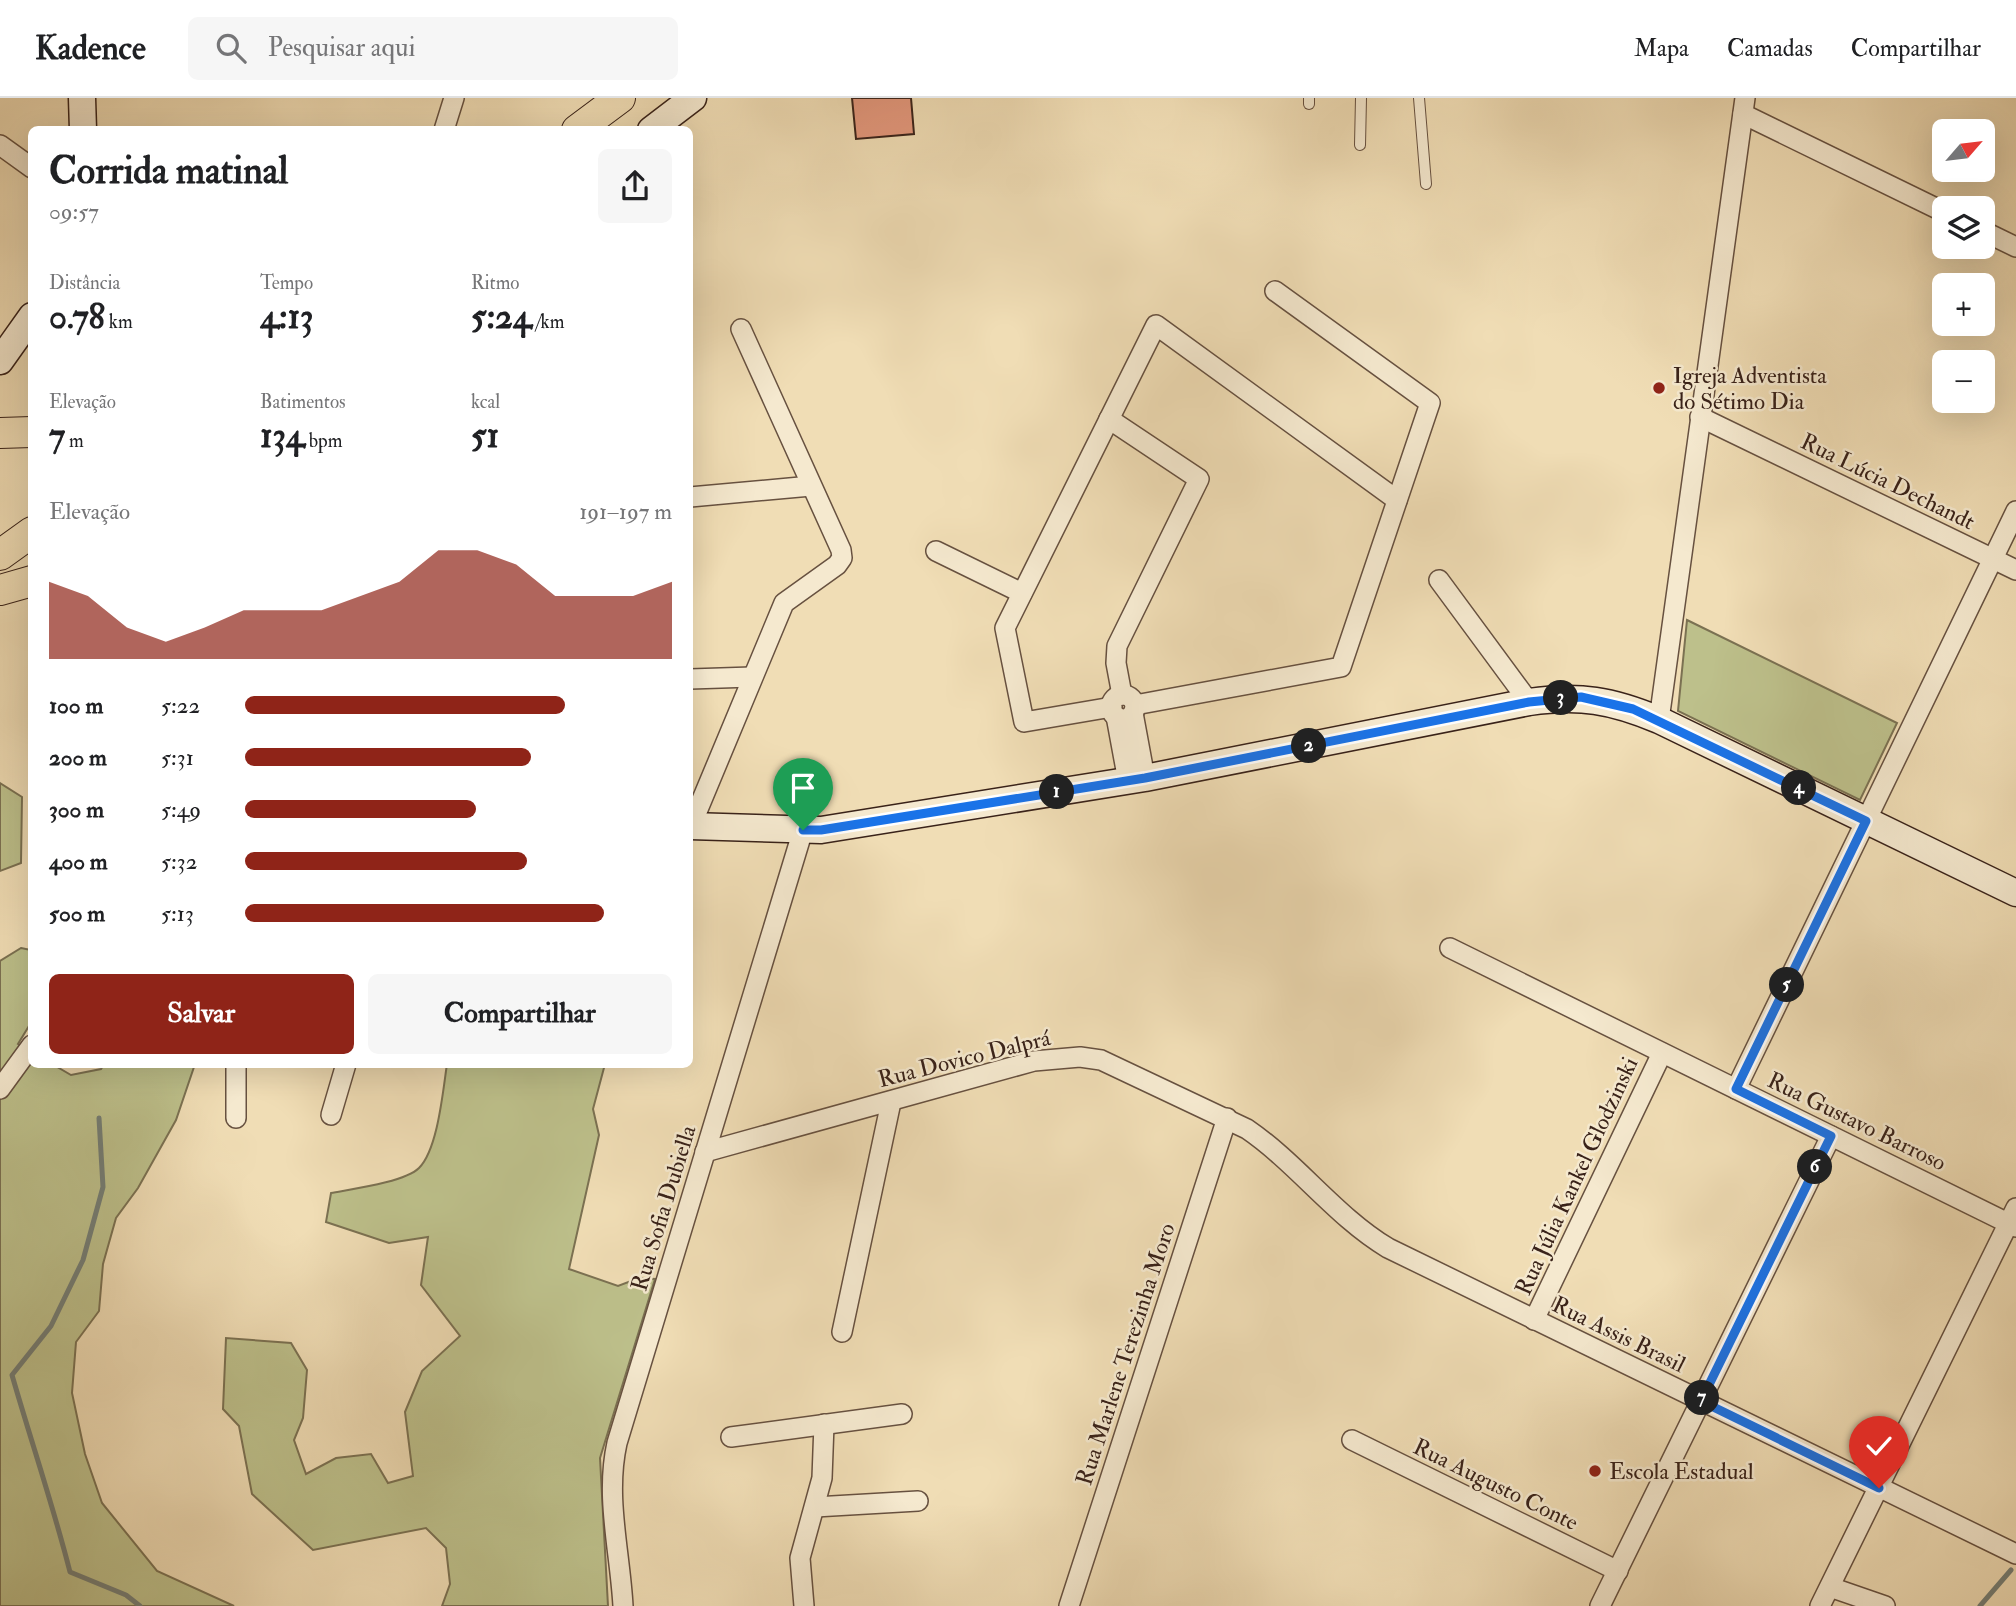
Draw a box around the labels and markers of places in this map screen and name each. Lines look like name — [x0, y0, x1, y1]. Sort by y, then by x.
place label: Igreja Adventista do Sétimo Dia — [1673, 361, 1827, 416]
marker: Igreja Adventista do Sétimo Dia — [1651, 380, 1667, 396]
pin: 3 — [1544, 680, 1578, 716]
pin: 2 — [1292, 728, 1326, 764]
pin — [773, 758, 833, 830]
pin: 4 — [1782, 770, 1816, 806]
pin: 1 — [1040, 774, 1074, 810]
pin: 5 — [1770, 968, 1804, 1002]
pin: 6 — [1798, 1150, 1832, 1184]
pin: 7 — [1684, 1380, 1720, 1416]
pin — [1849, 1416, 1909, 1488]
place label: Escola Estadual — [1609, 1457, 1754, 1486]
marker: Escola Estadual — [1587, 1463, 1603, 1479]

